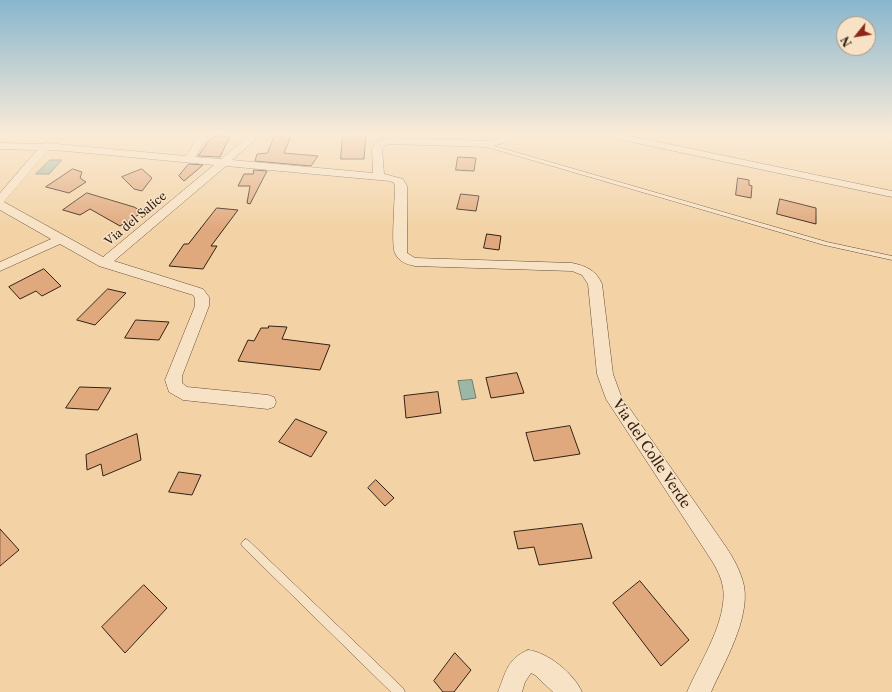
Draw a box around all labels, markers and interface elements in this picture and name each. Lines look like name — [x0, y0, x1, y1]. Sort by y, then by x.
north arrow — [836, 16, 876, 56]
text: N — [838, 34, 855, 49]
street label: Via del Salice — [102, 189, 170, 249]
street label: Via del Colle Verde — [608, 396, 694, 512]

